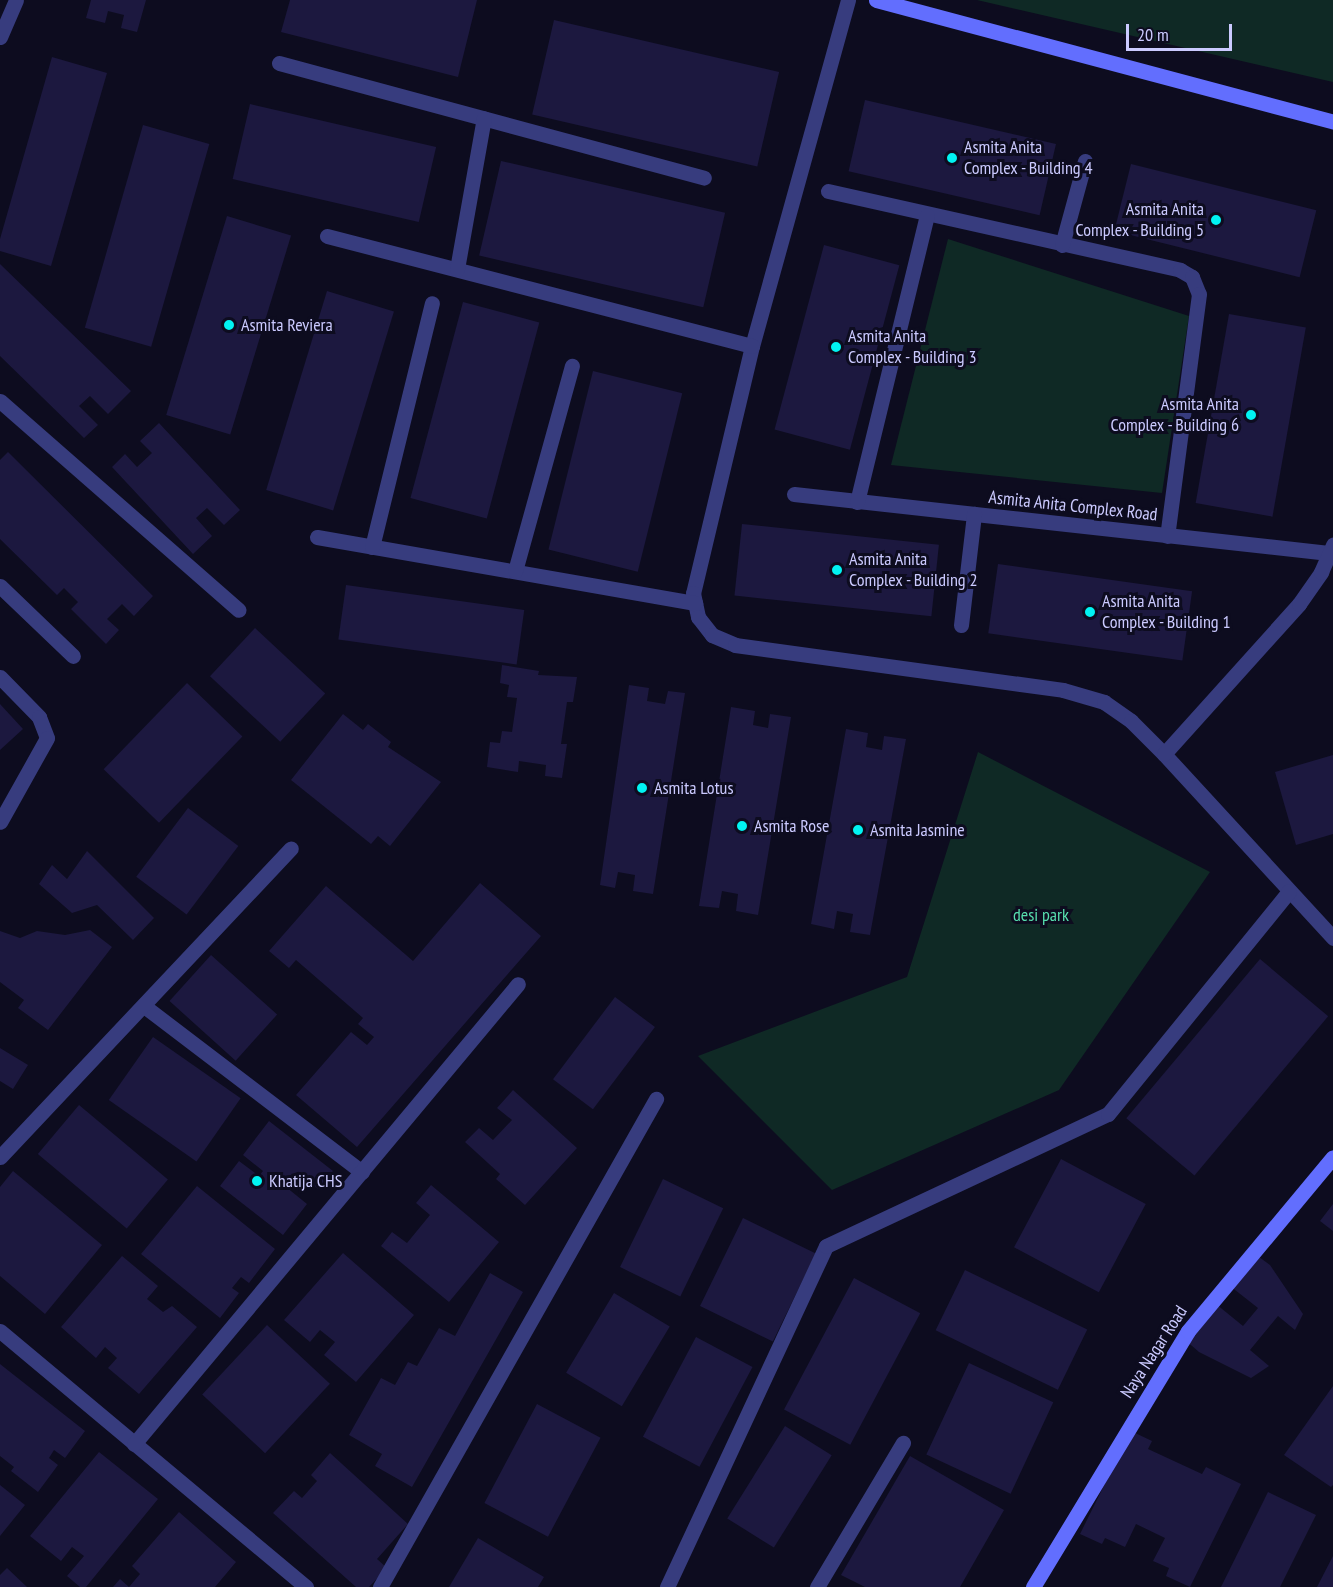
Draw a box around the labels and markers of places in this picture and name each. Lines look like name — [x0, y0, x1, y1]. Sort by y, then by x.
place label: Asmita Anita Complex - Building 4 — [964, 137, 1094, 180]
marker: Asmita Anita Complex - Building 4 — [945, 151, 959, 165]
place label: Asmita Anita Complex - Building 5 — [1074, 199, 1204, 242]
marker: Asmita Anita Complex - Building 5 — [1209, 213, 1223, 227]
place label: Asmita Reviera — [241, 314, 333, 336]
marker: Asmita Reviera — [222, 318, 236, 332]
place label: Asmita Anita Complex - Building 3 — [848, 326, 978, 368]
marker: Asmita Anita Complex - Building 3 — [829, 340, 843, 354]
place label: Asmita Anita Complex - Building 6 — [1109, 394, 1239, 436]
marker: Asmita Anita Complex - Building 6 — [1244, 408, 1258, 422]
place label: Asmita Anita Complex - Building 2 — [849, 549, 979, 592]
marker: Asmita Anita Complex - Building 2 — [830, 563, 844, 577]
place label: Asmita Anita Complex - Building 1 — [1102, 591, 1232, 634]
marker: Asmita Anita Complex - Building 1 — [1083, 605, 1097, 619]
place label: Asmita Lotus — [654, 777, 733, 799]
marker: Asmita Lotus — [635, 781, 649, 795]
place label: Asmita Rose — [754, 815, 829, 837]
marker: Asmita Rose — [735, 819, 749, 833]
place label: Asmita Jasmine — [870, 819, 965, 841]
marker: Asmita Jasmine — [851, 823, 865, 837]
place label: Khatija CHS — [269, 1170, 342, 1192]
marker: Khatija CHS — [250, 1174, 264, 1188]

